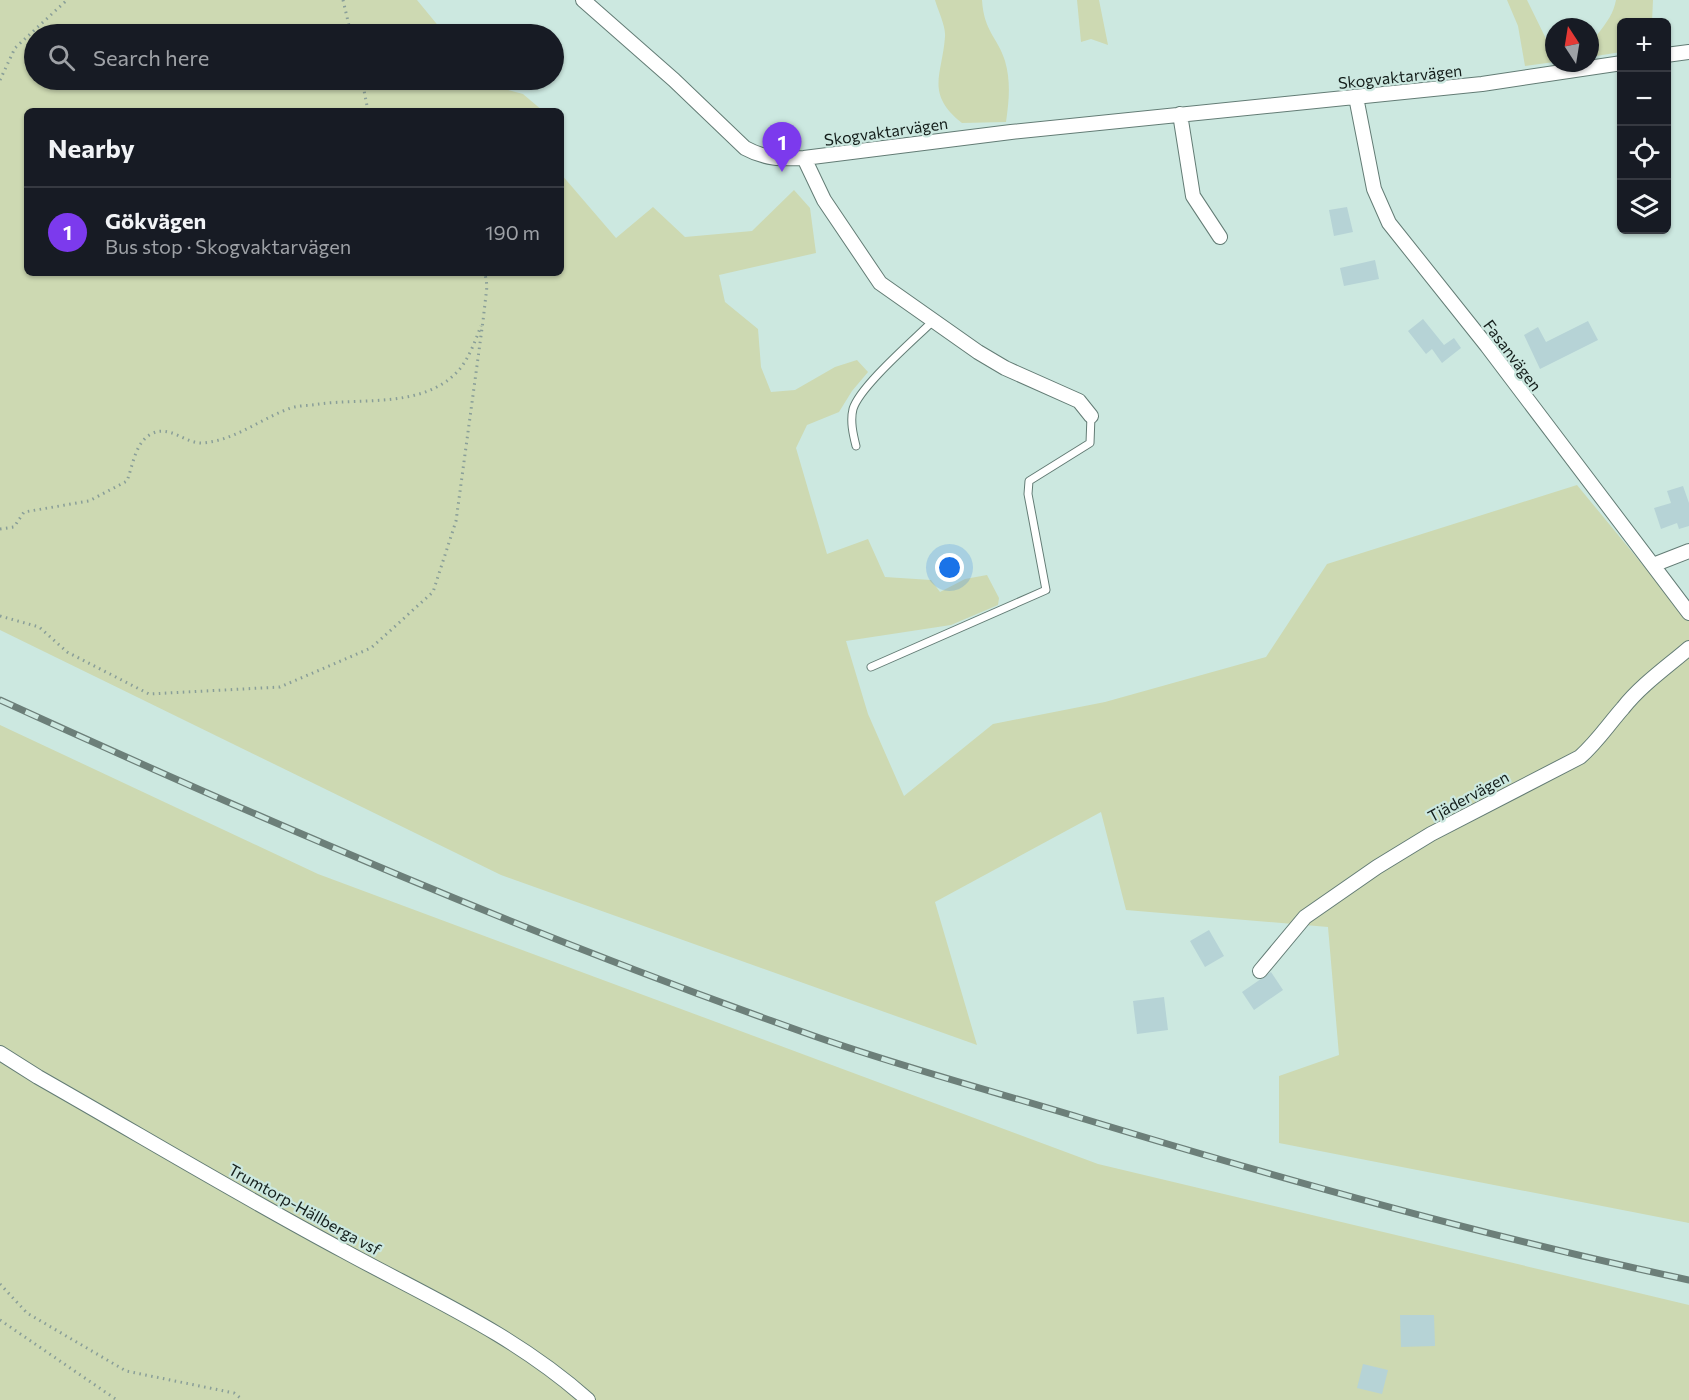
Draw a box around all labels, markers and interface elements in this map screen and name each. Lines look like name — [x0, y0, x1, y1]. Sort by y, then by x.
north arrow — [1545, 18, 1599, 72]
map controls — [1617, 18, 1671, 234]
button: + — [1617, 18, 1671, 72]
search box — [24, 24, 564, 90]
icon: search — [45, 41, 78, 74]
text: Search here — [93, 44, 209, 71]
street label: Skogvaktarvägen — [1337, 60, 1463, 92]
button: − — [1617, 72, 1671, 126]
street label: Skogvaktarvägen — [823, 113, 949, 149]
pin: 1 — [762, 122, 802, 172]
button: locate — [1617, 126, 1671, 180]
text: Nearby — [48, 132, 135, 163]
button: layers — [1617, 180, 1671, 234]
text: Gökvägen — [105, 207, 206, 234]
text: 1 — [63, 220, 72, 244]
text: 190 m — [485, 220, 540, 244]
text: Bus stop · Skogvaktarvägen — [105, 234, 351, 258]
street label: Fasanvägen — [1480, 316, 1546, 394]
your location — [935, 553, 964, 582]
street label: Tjädervägen — [1424, 767, 1512, 825]
street label: Trumtorp-Hällberga vsf — [226, 1159, 385, 1259]

